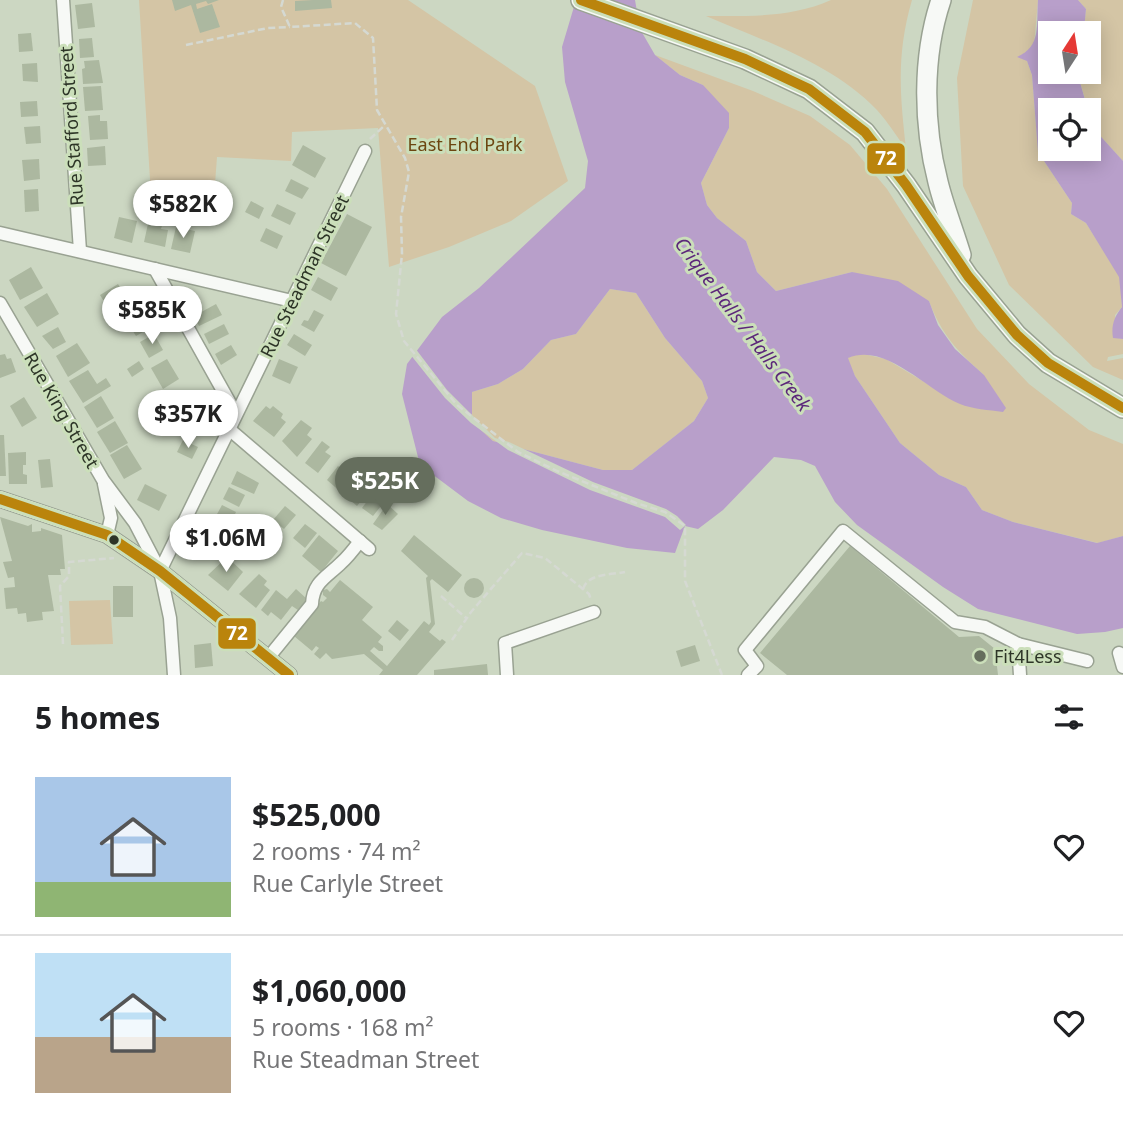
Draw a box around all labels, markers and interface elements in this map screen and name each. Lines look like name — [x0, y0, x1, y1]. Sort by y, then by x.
north arrow — [1038, 21, 1101, 84]
map controls — [1038, 21, 1101, 161]
street label: Rue Stafford Street — [53, 45, 89, 207]
button: locate — [1038, 98, 1101, 161]
park label: East End Park — [408, 132, 523, 156]
line badge: 72 — [866, 142, 906, 175]
text: 72 — [875, 145, 897, 171]
pin: $582K — [134, 180, 232, 240]
text: $582K — [149, 187, 217, 219]
street label: Rue Steadman Street — [254, 190, 354, 361]
water label: Crique Halls / Halls Creek — [669, 232, 817, 417]
pin: $585K — [103, 286, 201, 346]
text: $585K — [118, 293, 186, 325]
street label: Rue King Street — [19, 348, 105, 473]
pin: $357K — [139, 391, 237, 450]
text: $357K — [154, 397, 222, 429]
pin: $525K — [336, 458, 434, 517]
text: $525K — [351, 464, 419, 496]
pin: $1.06M — [169, 514, 283, 574]
text: $1.06M — [186, 521, 266, 553]
unlabelled marker — [107, 533, 121, 547]
line badge: 72 — [217, 617, 257, 650]
text: 72 — [226, 620, 248, 646]
place label: Fit4Less — [994, 644, 1062, 668]
marker: Fit4Less — [972, 648, 988, 664]
text: 5 homes — [35, 697, 160, 738]
icon: filters — [1050, 698, 1088, 736]
text: $525,000 — [252, 794, 381, 835]
icon: home — [91, 805, 175, 889]
icon: heart — [1050, 828, 1088, 866]
text: 2 rooms · 74 m² — [252, 835, 421, 867]
text: Rue Carlyle Street — [252, 867, 443, 899]
text: $1,060,000 — [252, 970, 406, 1011]
icon: home — [91, 981, 175, 1065]
icon: heart — [1050, 1004, 1088, 1042]
text: 5 rooms · 168 m² — [252, 1011, 434, 1043]
text: Rue Steadman Street — [252, 1043, 479, 1075]

